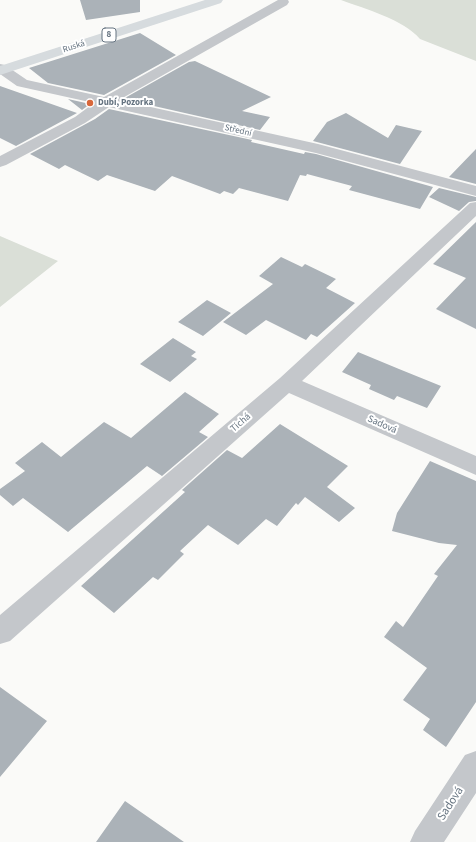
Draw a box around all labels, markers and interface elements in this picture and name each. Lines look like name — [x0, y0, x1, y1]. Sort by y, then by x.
road number: 8 — [102, 28, 116, 42]
street label: Ruská — [62, 38, 86, 56]
marker: Dubí, Pozorka — [85, 98, 95, 108]
place label: Dubí, Pozorka — [98, 98, 153, 108]
street label: Střední — [224, 123, 252, 139]
street label: Tichá — [228, 411, 254, 435]
street label: Sadová — [365, 413, 399, 437]
street label: Sadová — [435, 785, 467, 823]

